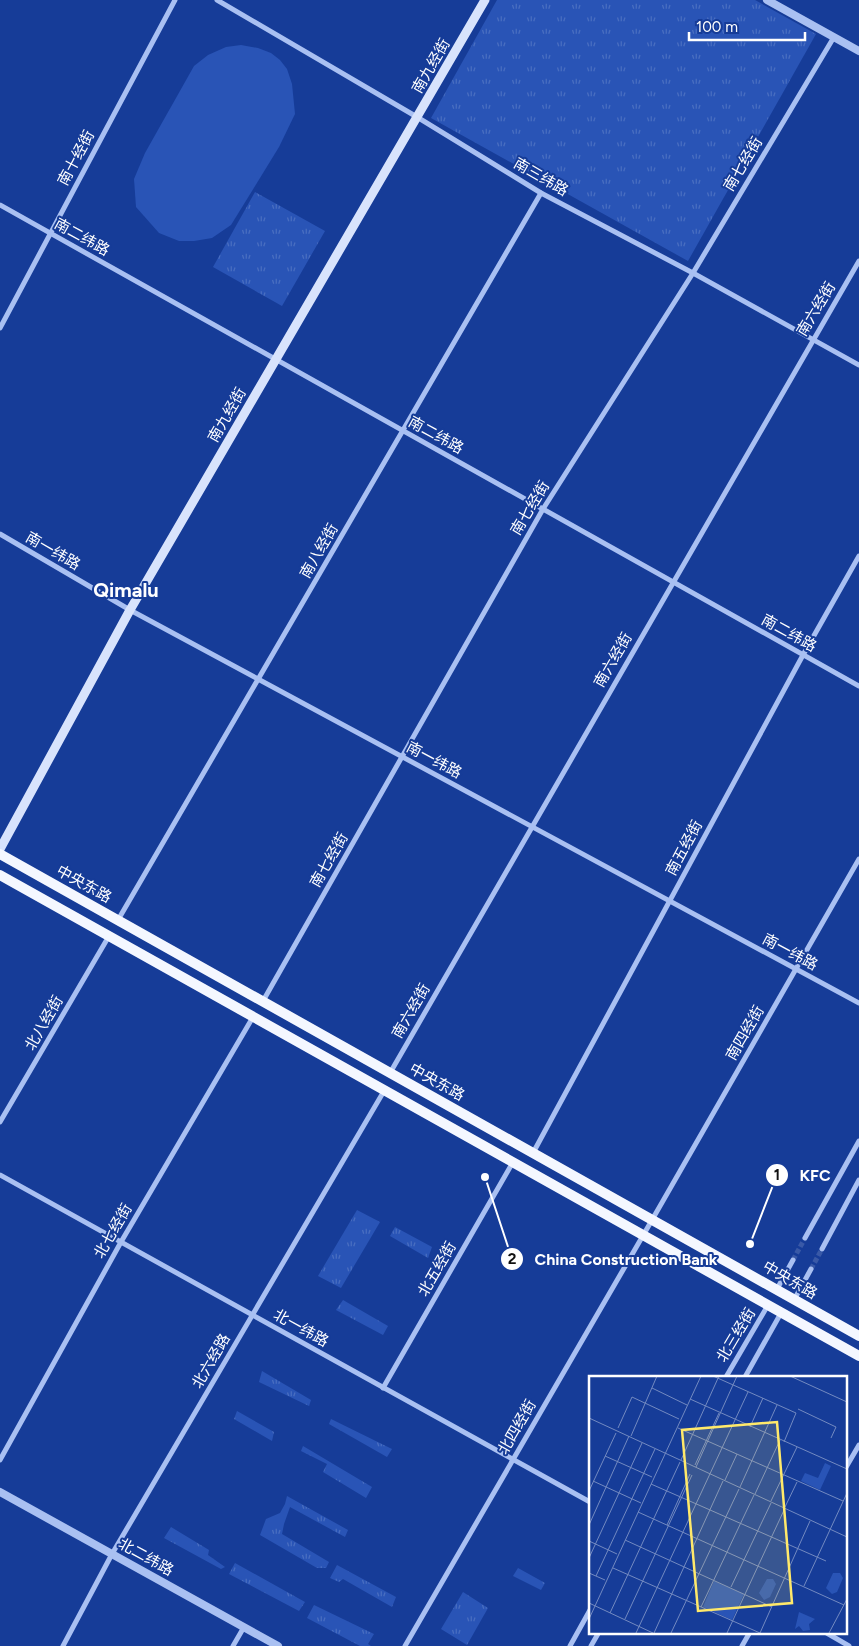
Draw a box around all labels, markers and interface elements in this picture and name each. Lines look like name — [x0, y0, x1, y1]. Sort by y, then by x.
scale bar — [689, 10, 805, 42]
text: 100 m — [696, 18, 738, 36]
street label: 南九经街 — [408, 36, 454, 96]
street label: 南十经街 — [54, 127, 98, 189]
street label: 南七经街 — [720, 134, 766, 194]
street label: 南三纬路 — [511, 154, 571, 200]
street label: 南二纬路 — [51, 215, 113, 259]
street label: 南六经街 — [793, 279, 839, 339]
street label: 南九经街 — [204, 385, 250, 445]
street label: 南二纬路 — [405, 413, 467, 457]
street label: 南七经街 — [507, 478, 553, 538]
street label: 南八经街 — [296, 521, 342, 581]
street label: 南一纬路 — [23, 528, 83, 574]
district label: Qimalu — [93, 578, 159, 602]
street label: 南二纬路 — [758, 611, 820, 655]
street label: 南六经街 — [590, 630, 636, 690]
street label: 南一纬路 — [403, 738, 465, 782]
street label: 南五经街 — [662, 817, 706, 879]
street label: 南七经街 — [306, 830, 352, 890]
street label: 中央东路 — [53, 862, 115, 906]
street label: 南一纬路 — [759, 930, 821, 974]
street label: 南六经街 — [388, 981, 434, 1041]
street label: 北八经街 — [21, 993, 67, 1053]
street label: 南四经街 — [722, 1003, 768, 1063]
street label: 中央东路 — [406, 1060, 468, 1104]
callout: KFC — [764, 1159, 841, 1190]
text: 1 — [774, 1166, 780, 1184]
text: KFC — [799, 1166, 831, 1185]
street label: 北七经街 — [90, 1201, 136, 1261]
street label: 北五经街 — [414, 1239, 460, 1299]
callout: China Construction Bank — [500, 1244, 728, 1275]
text: 2 — [508, 1250, 517, 1268]
text: China Construction Bank — [535, 1250, 718, 1269]
street label: 中央东路 — [760, 1257, 820, 1303]
street label: 北三经街 — [713, 1305, 759, 1365]
street label: 北一纬路 — [270, 1306, 332, 1350]
street label: 北六经路 — [188, 1331, 234, 1391]
inset map — [589, 1376, 846, 1634]
street label: 北四经街 — [494, 1397, 540, 1457]
street label: 北二纬路 — [115, 1535, 177, 1579]

